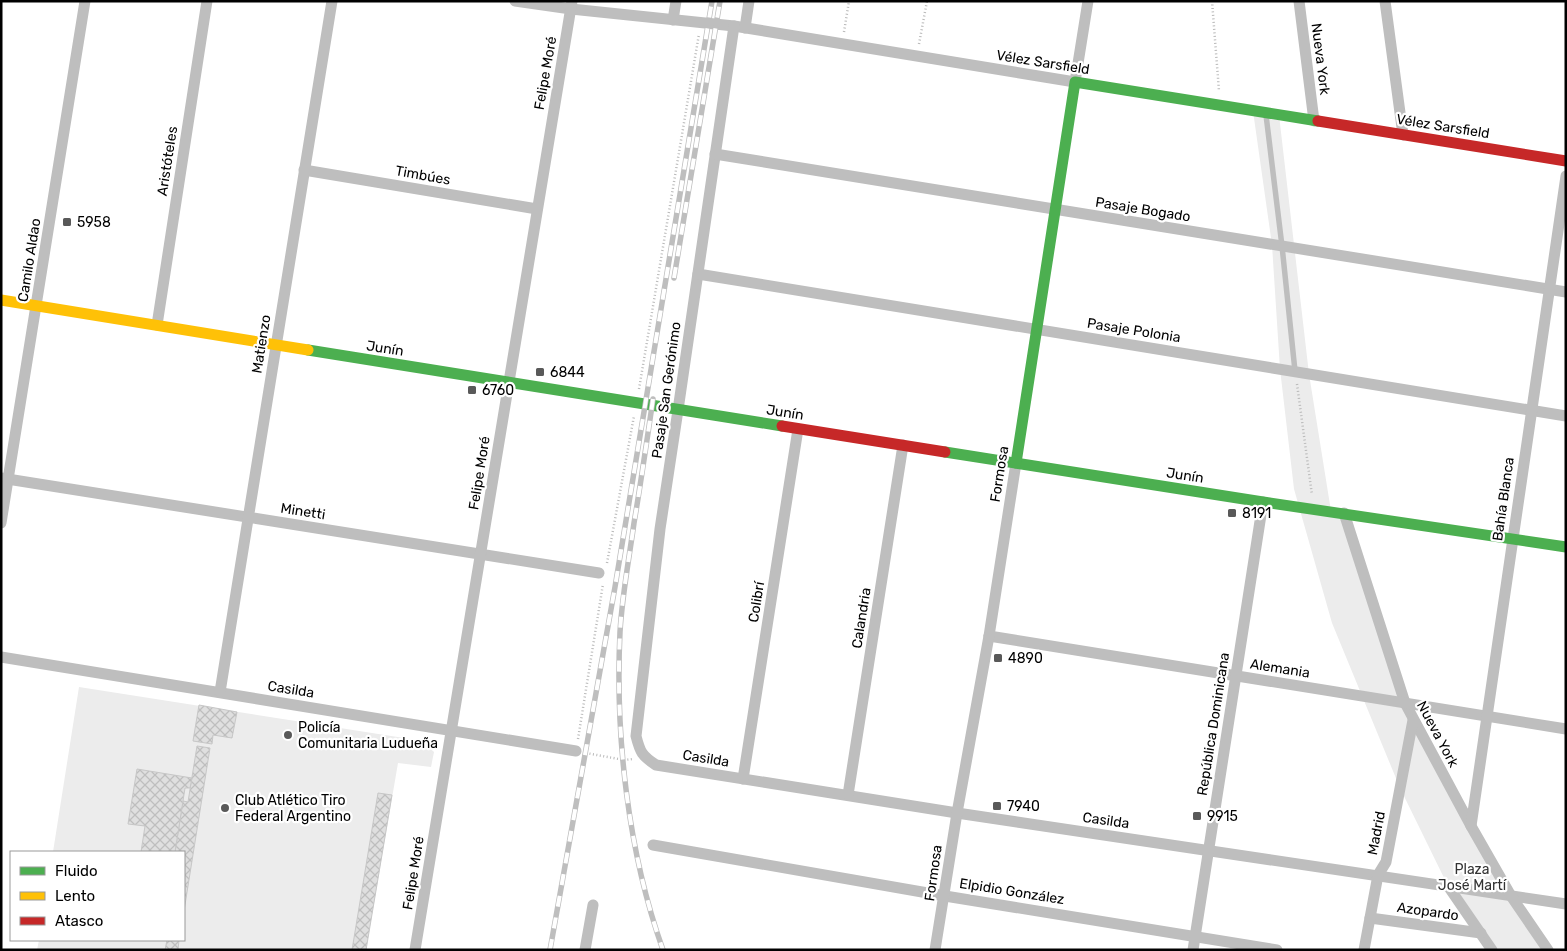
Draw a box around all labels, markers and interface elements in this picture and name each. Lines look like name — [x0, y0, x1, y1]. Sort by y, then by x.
street label: Nueva York — [1308, 22, 1333, 97]
street label: Felipe Moré — [531, 35, 560, 111]
street label: Vélez Sarsfield — [995, 47, 1091, 78]
street label: Vélez Sarsfield — [1395, 111, 1491, 142]
street label: Aristóteles — [154, 125, 181, 197]
street label: Timbúes — [394, 162, 452, 189]
street label: Pasaje Bogado — [1094, 194, 1192, 225]
place label: 5958 — [77, 214, 111, 231]
marker: 5958 — [61, 216, 73, 228]
street label: Camilo Aldao — [15, 217, 44, 303]
street label: Matienzo — [248, 314, 275, 375]
street label: Pasaje Polonia — [1086, 315, 1182, 346]
street label: Pasaje San Gerónimo — [648, 321, 684, 459]
street label: Junín — [365, 337, 405, 360]
place label: 6844 — [550, 364, 585, 381]
marker: 6844 — [534, 366, 546, 378]
place label: 6760 — [482, 382, 514, 399]
marker: 6760 — [466, 384, 478, 396]
street label: Junín — [765, 401, 805, 424]
street label: Felipe Moré — [465, 435, 494, 511]
street label: Formosa — [987, 445, 1012, 503]
street label: Bahía Blanca — [1489, 456, 1518, 542]
street label: Junín — [1165, 464, 1205, 487]
street label: Minetti — [279, 500, 327, 523]
place label: 8191 — [1242, 505, 1271, 522]
marker: 8191 — [1226, 507, 1238, 519]
street label: Colibrí — [745, 580, 768, 624]
street label: Calandria — [848, 586, 875, 650]
place label: 4890 — [1008, 650, 1043, 667]
street label: República Dominicana — [1194, 651, 1233, 797]
marker: 4890 — [992, 652, 1004, 664]
street label: Alemania — [1249, 655, 1311, 682]
street label: Casilda — [266, 677, 315, 702]
street label: Nueva York — [1413, 698, 1462, 771]
place label: Policía Comunitaria Ludueña — [298, 719, 438, 752]
marker: Policía Comunitaria Ludueña — [282, 729, 294, 741]
street label: Casilda — [681, 746, 730, 771]
place label: Club Atlético Tiro Federal Argentino — [235, 792, 351, 825]
place label: 7940 — [1007, 798, 1040, 815]
marker: 7940 — [991, 800, 1003, 812]
marker: Club Atlético Tiro Federal Argentino — [219, 802, 231, 814]
place label: 9915 — [1207, 808, 1238, 825]
street label: Casilda — [1081, 809, 1130, 832]
marker: 9915 — [1191, 810, 1203, 822]
street label: Madrid — [1364, 810, 1389, 856]
street label: Felipe Moré — [399, 835, 428, 911]
street label: Formosa — [921, 844, 946, 902]
legend — [10, 851, 185, 941]
park label: Plaza José Martí — [1438, 861, 1507, 894]
text: Fluido — [55, 862, 98, 880]
street label: Elpidio González — [958, 875, 1066, 908]
text: Lento — [55, 887, 95, 905]
street label: Azopardo — [1396, 899, 1460, 924]
text: Atasco — [55, 912, 103, 930]

